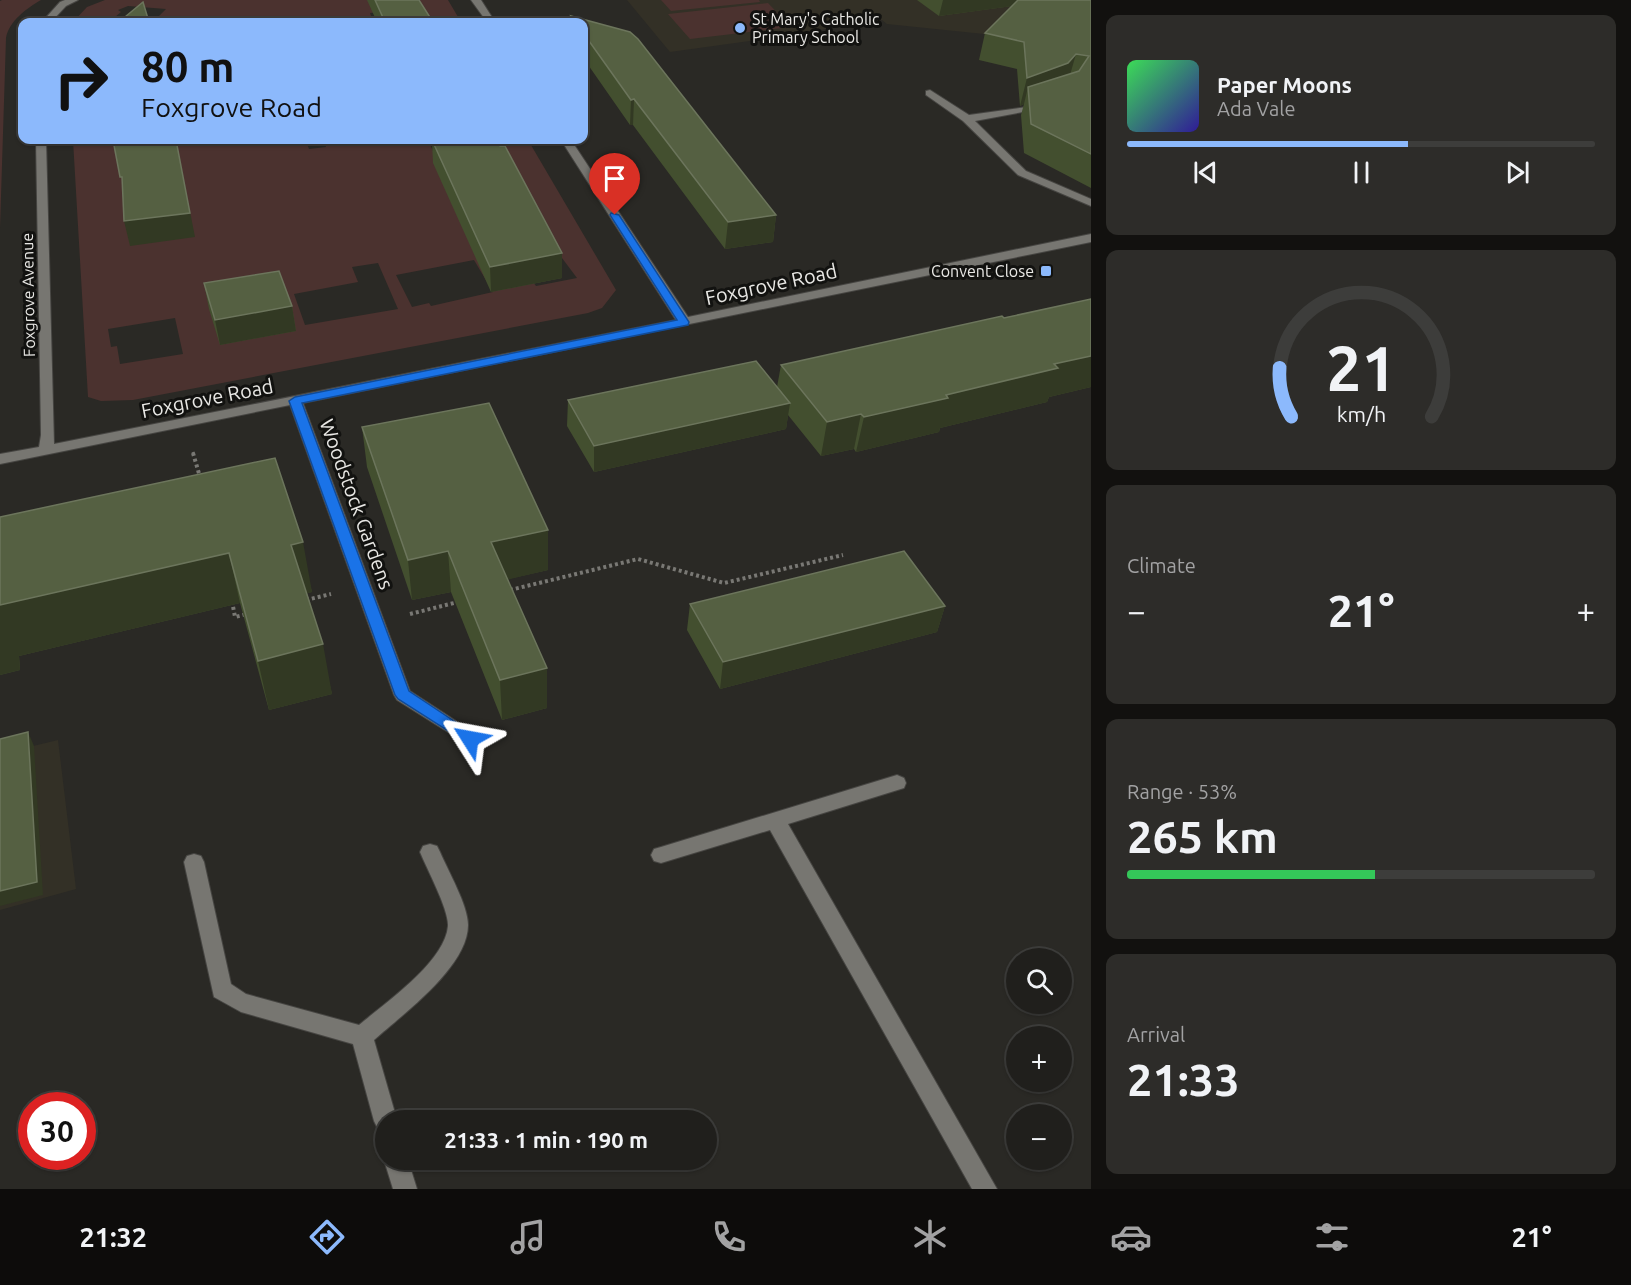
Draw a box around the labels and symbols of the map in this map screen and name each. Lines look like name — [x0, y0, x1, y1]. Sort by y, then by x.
place label: St Mary's Catholic Primary School — [752, 10, 880, 46]
marker: St Mary's Catholic Primary School — [733, 21, 747, 35]
pin — [589, 153, 640, 215]
street label: Foxgrove Avenue — [18, 233, 38, 357]
street label: Foxgrove Road — [703, 259, 839, 309]
place label: Convent Close — [931, 262, 1034, 280]
marker: Convent Close — [1039, 264, 1053, 278]
street label: Foxgrove Road — [139, 374, 275, 422]
street label: Woodstock Gardens — [316, 416, 398, 592]
position arrow — [438, 707, 502, 771]
speed limit sign: 30 — [18, 1092, 96, 1170]

